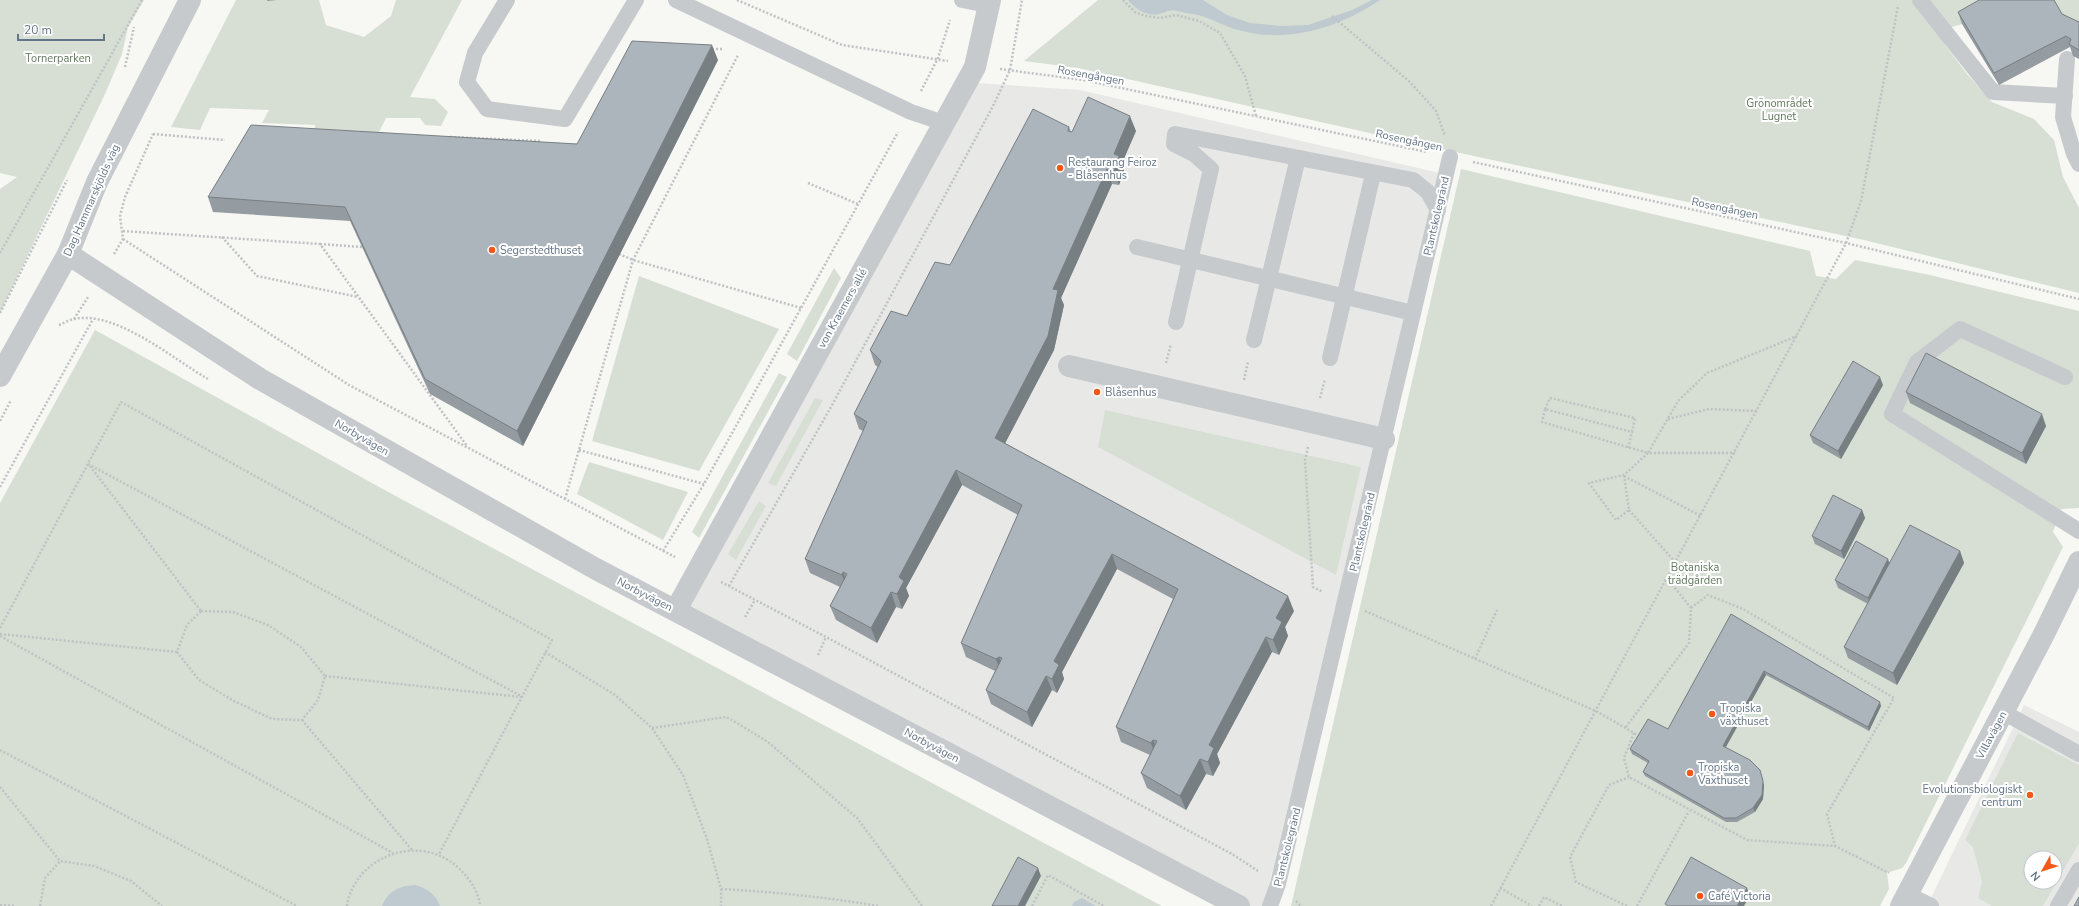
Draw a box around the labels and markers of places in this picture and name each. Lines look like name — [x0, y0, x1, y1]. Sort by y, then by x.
place label: Restaurang Feiroz - Blåsenhus — [1068, 155, 1157, 183]
marker: Restaurang Feiroz - Blåsenhus — [1055, 163, 1065, 173]
place label: Segerstedthuset — [500, 243, 582, 258]
marker: Segerstedthuset — [487, 245, 497, 255]
place label: Blåsenhus — [1105, 385, 1157, 400]
marker: Blåsenhus — [1092, 387, 1102, 397]
place label: Tropiska växthuset — [1720, 701, 1769, 729]
marker: Tropiska växthuset — [1707, 709, 1717, 719]
place label: Tropiska Växthuset — [1697, 760, 1748, 788]
marker: Tropiska Växthuset — [1685, 768, 1695, 778]
place label: Evolutionsbiologiskt centrum — [1923, 782, 2022, 810]
marker: Evolutionsbiologiskt centrum — [2025, 790, 2035, 800]
place label: Café Victoria — [1708, 889, 1771, 904]
marker: Café Victoria — [1695, 891, 1705, 901]

